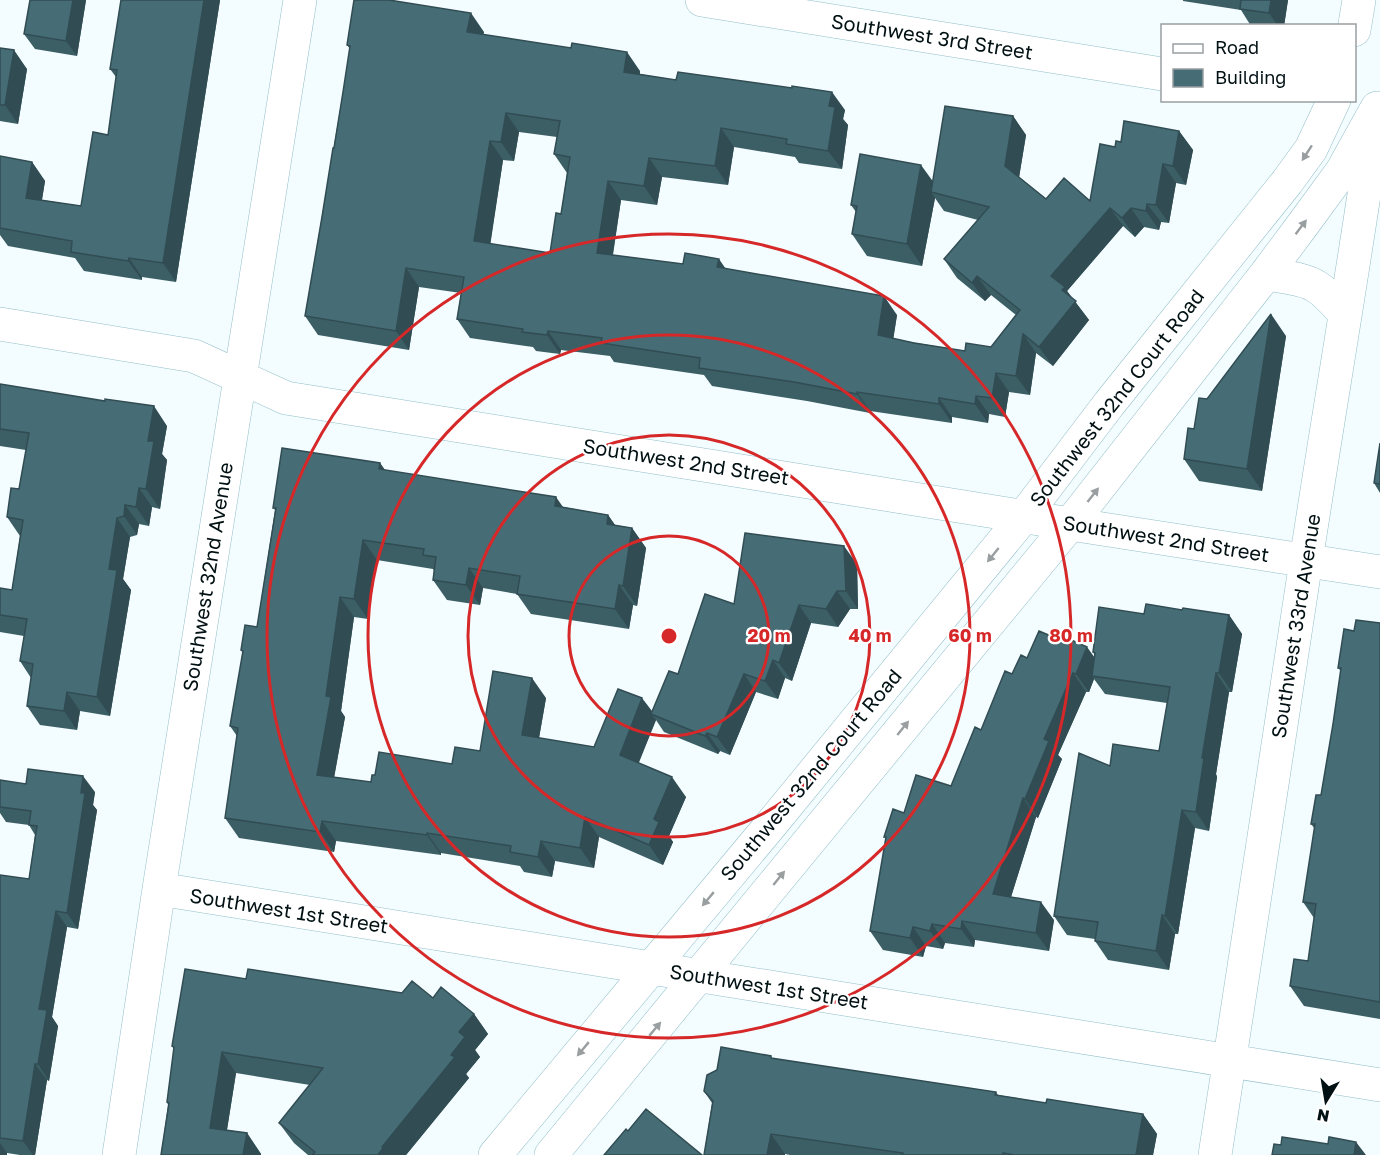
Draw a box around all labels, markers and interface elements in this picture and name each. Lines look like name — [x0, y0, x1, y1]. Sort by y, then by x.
street label: Southwest 3rd Street — [830, 8, 1035, 64]
legend — [1161, 24, 1356, 102]
text: Road — [1215, 36, 1259, 58]
text: Building — [1215, 66, 1286, 88]
one-way arrow — [1301, 145, 1313, 161]
one-way arrow — [1295, 220, 1307, 235]
street label: Southwest 32nd Court Road — [1024, 284, 1208, 511]
street label: Southwest 2nd Street — [581, 433, 791, 489]
street label: Southwest 32nd Avenue — [177, 461, 237, 693]
one-way arrow — [1086, 488, 1098, 503]
street label: Southwest 2nd Street — [1061, 510, 1271, 566]
street label: Southwest 33rd Avenue — [1265, 512, 1325, 740]
one-way arrow — [987, 547, 1000, 562]
text: 20 m — [748, 624, 790, 646]
text: 40 m — [848, 624, 892, 646]
text: 60 m — [948, 624, 992, 646]
text: 80 m — [1049, 624, 1093, 646]
centre of rings — [659, 626, 679, 646]
street label: Southwest 32nd Court Road — [715, 664, 906, 885]
one-way arrow — [896, 721, 909, 736]
one-way arrow — [772, 871, 785, 886]
street label: Southwest 1st Street — [188, 882, 390, 938]
one-way arrow — [702, 891, 715, 906]
street label: Southwest 1st Street — [668, 958, 870, 1014]
one-way arrow — [649, 1021, 662, 1037]
one-way arrow — [577, 1041, 590, 1056]
north arrow — [1296, 1071, 1356, 1131]
text: N — [1315, 1105, 1331, 1127]

